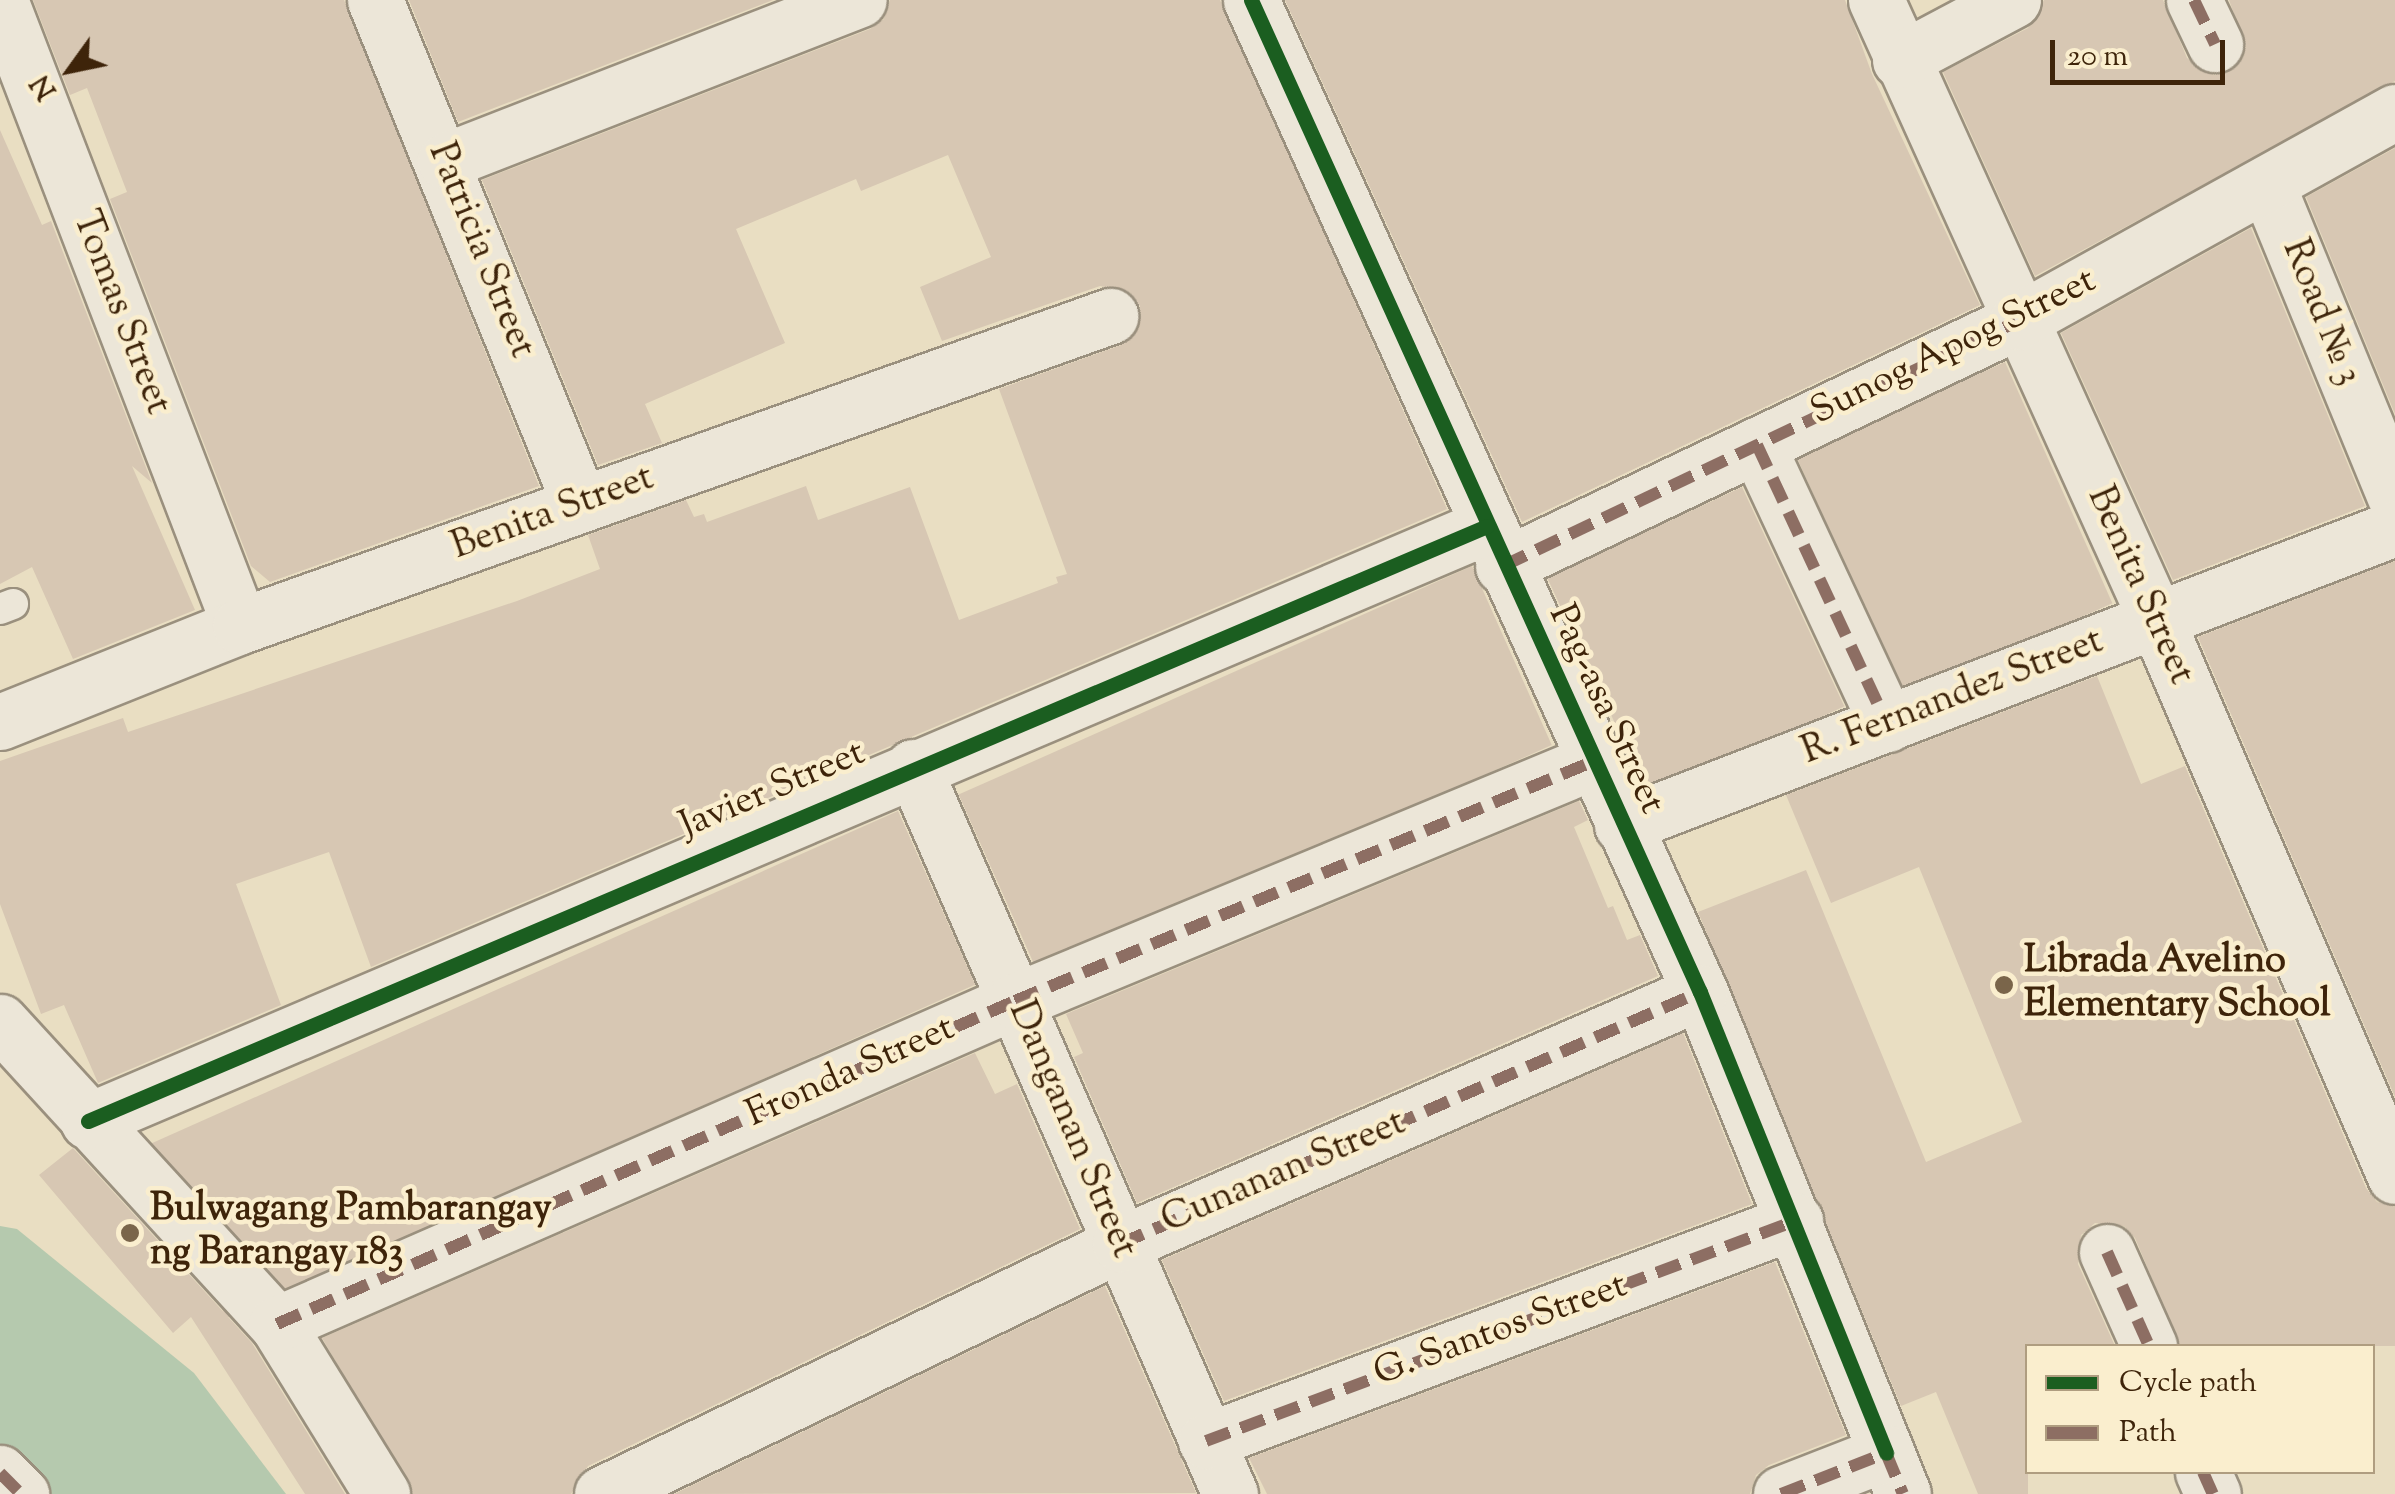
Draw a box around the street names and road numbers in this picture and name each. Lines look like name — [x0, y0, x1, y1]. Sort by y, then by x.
street label: Patricia Street — [416, 137, 544, 365]
street label: Tomas Street — [60, 205, 180, 421]
street label: Road № 3 — [2270, 233, 2370, 393]
street label: Sunog Apog Street — [1804, 259, 2104, 437]
street label: Benita Street — [446, 456, 660, 572]
street label: Benita Street — [2075, 480, 2203, 692]
street label: Pag-asa Street — [1537, 598, 1673, 822]
street label: R. Fernandez Street — [1796, 620, 2110, 776]
street label: Javier Street — [674, 732, 872, 850]
street label: Danganan Street — [996, 995, 1146, 1265]
street label: Fronda Street — [740, 1007, 962, 1139]
street label: Cunanan Street — [1155, 1101, 1413, 1245]
street label: G. Santos Street — [1368, 1264, 1634, 1398]

